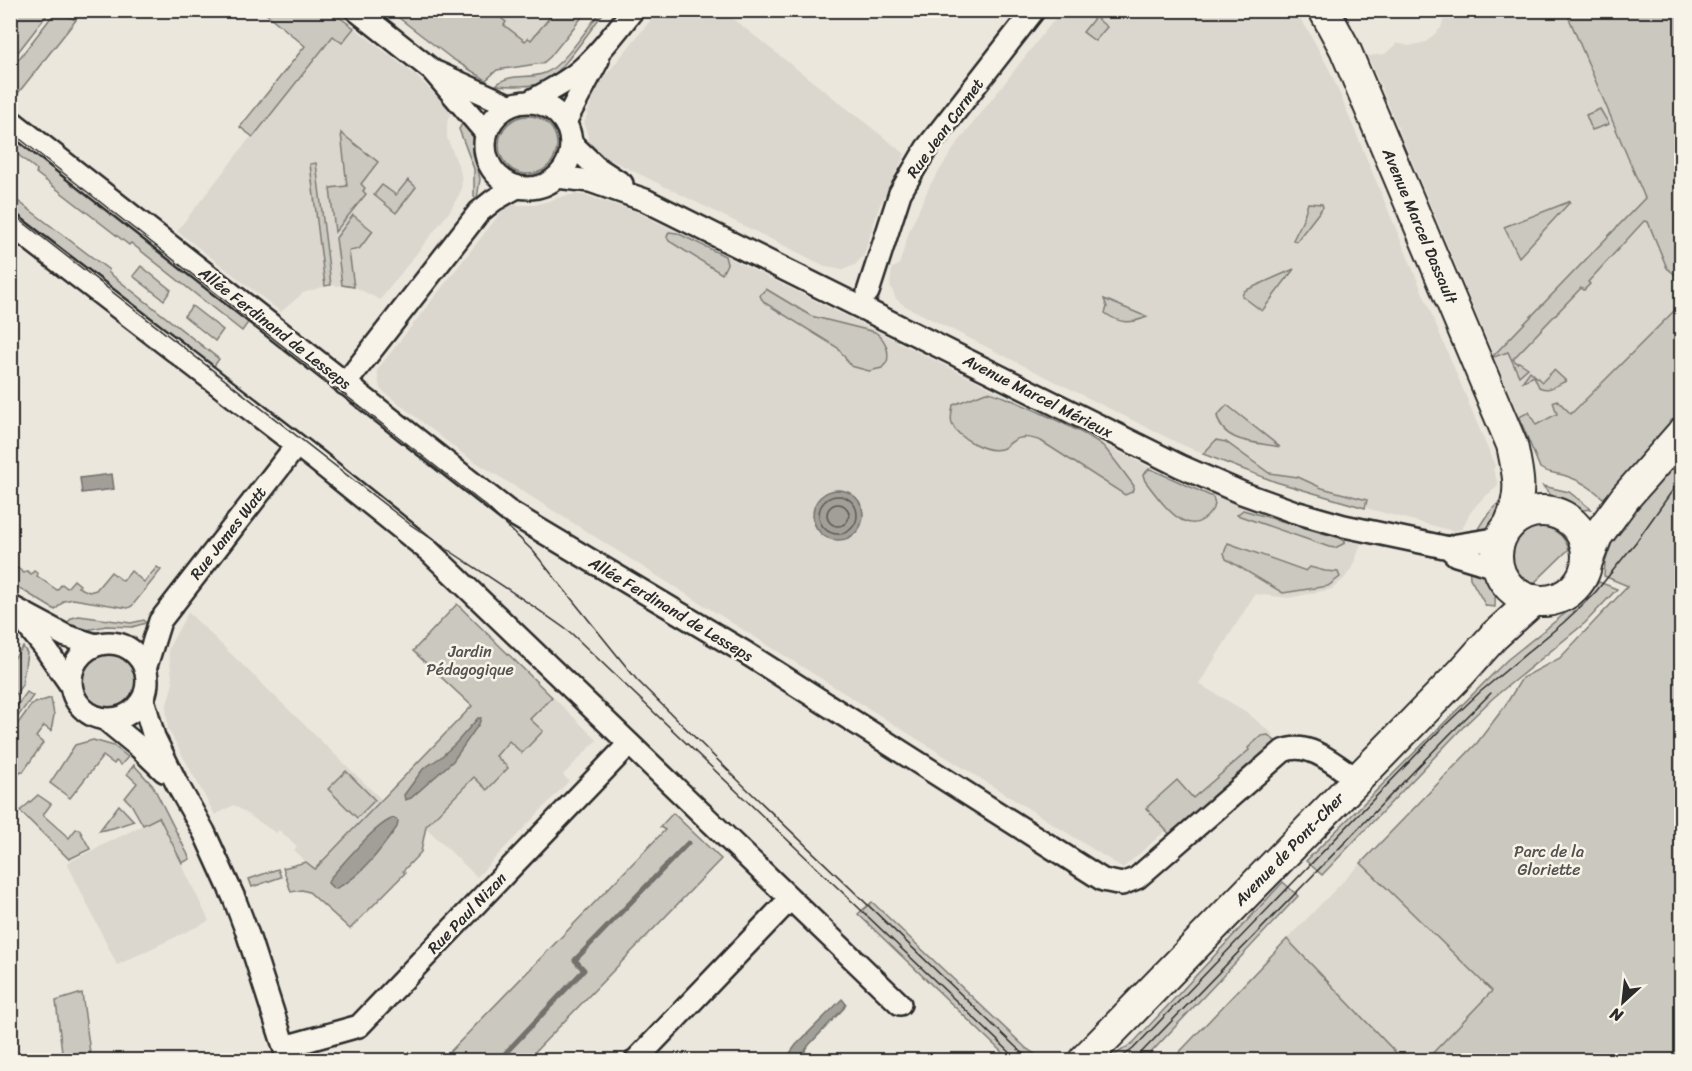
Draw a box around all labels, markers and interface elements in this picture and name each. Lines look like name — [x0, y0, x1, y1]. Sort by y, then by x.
street label: Rue Jean Carmet — [899, 72, 991, 184]
street label: Avenue Marcel Dassault — [1374, 143, 1466, 309]
street label: Allée Ferdinand de Lesseps — [191, 258, 358, 397]
street label: Avenue Marcel Mérieux — [957, 345, 1119, 447]
street label: Rue James Watt — [182, 480, 274, 586]
street label: Allée Ferdinand de Lesseps — [582, 548, 759, 670]
park label: Jardin Pédagogique — [426, 637, 514, 684]
street label: Avenue de Pont-Cher — [1226, 784, 1352, 914]
park label: Parc de la Gloriette — [1514, 837, 1584, 884]
street label: Rue Paul Nizan — [420, 865, 514, 961]
north arrow — [1593, 972, 1653, 1032]
text: N — [1604, 999, 1629, 1031]

